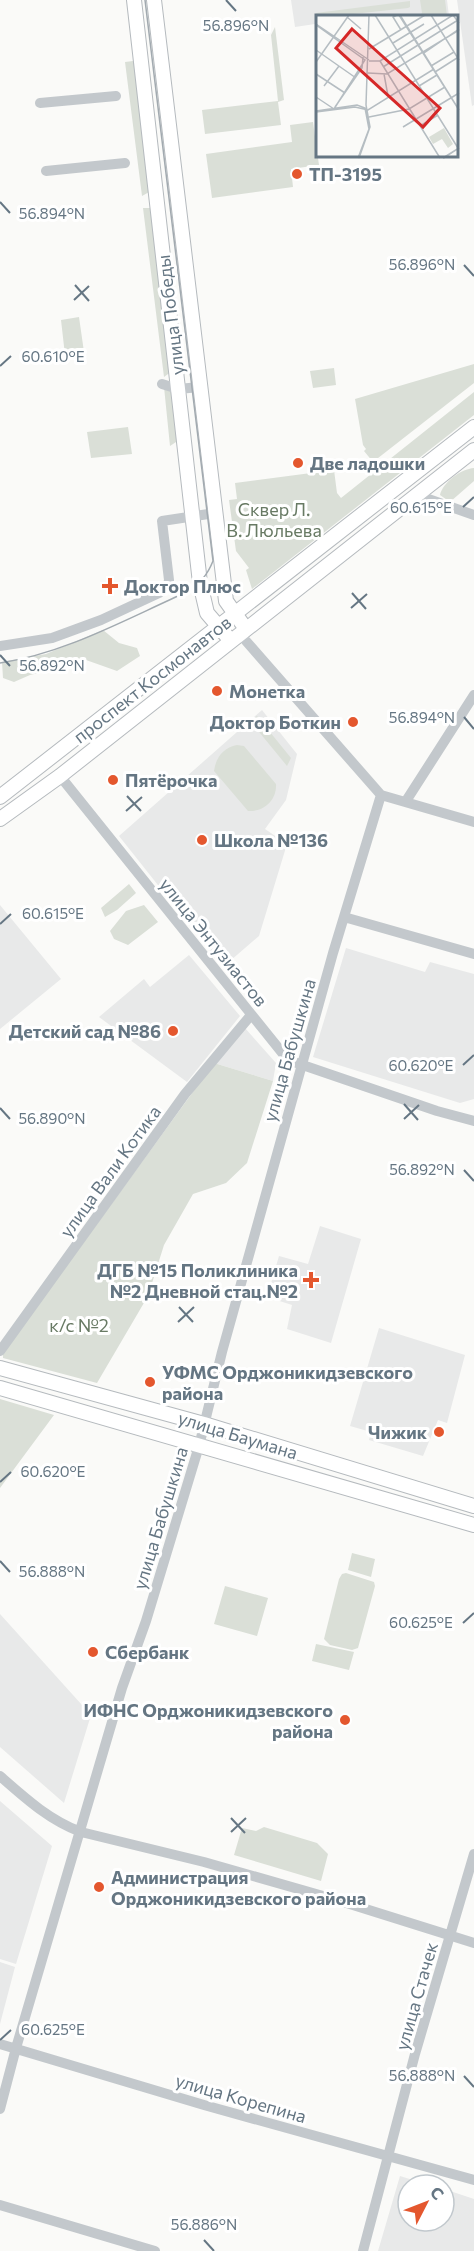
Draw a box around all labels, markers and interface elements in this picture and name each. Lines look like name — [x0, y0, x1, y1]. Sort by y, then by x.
inset map — [316, 15, 459, 158]
text: 56.896°N — [203, 16, 269, 34]
place label: ТП-3195 — [309, 163, 382, 185]
marker: ТП-3195 — [290, 167, 304, 181]
text: 56.894°N — [19, 204, 85, 222]
street label: улица Победы — [152, 254, 188, 376]
text: 56.896°N — [389, 255, 455, 273]
text: 60.610°E — [21, 347, 85, 365]
place label: Две ладошки — [310, 452, 425, 474]
marker: Две ладошки — [291, 456, 305, 470]
park label: Сквер Л. В. Люльева — [226, 498, 322, 541]
text: 60.615°E — [390, 498, 452, 516]
place label: Доктор Плюс — [124, 575, 241, 597]
marker: Доктор Плюс — [101, 577, 119, 595]
street label: проспект Космонавтов — [69, 611, 235, 747]
text: 56.892°N — [19, 656, 85, 674]
place label: Монетка — [229, 680, 305, 702]
marker: Монетка — [210, 684, 224, 698]
text: 56.894°N — [389, 708, 455, 726]
place label: Доктор Боткин — [210, 711, 341, 733]
marker: Доктор Боткин — [346, 715, 360, 729]
place label: Пятёрочка — [125, 769, 217, 791]
marker: Пятёрочка — [106, 773, 120, 787]
place label: Школа №136 — [214, 829, 328, 851]
marker: Школа №136 — [195, 833, 209, 847]
street label: улица Энтузиастов — [155, 873, 273, 1011]
text: 60.615°E — [22, 904, 84, 922]
street label: улица Бабушкина — [258, 976, 320, 1124]
place label: Детский сад №86 — [9, 1020, 161, 1042]
marker: Детский сад №86 — [166, 1024, 180, 1038]
text: 60.620°E — [389, 1056, 454, 1074]
street label: улица Вали Котика — [55, 1101, 165, 1241]
text: 56.890°N — [18, 1109, 86, 1127]
text: 56.892°N — [389, 1160, 455, 1178]
place label: ДГБ №15 Поликлиника №2 Дневной стац.№2 — [97, 1259, 298, 1302]
marker: ДГБ №15 Поликлиника №2 Дневной стац.№2 — [302, 1271, 320, 1289]
park label: к/с №2 — [49, 1314, 109, 1336]
place label: УФМС Орджоникидзевского района — [162, 1361, 413, 1404]
marker: УФМС Орджоникидзевского района — [143, 1375, 157, 1389]
street label: улица Баумана — [175, 1406, 301, 1464]
place label: Чижик — [368, 1421, 428, 1443]
marker: Чижик — [432, 1425, 446, 1439]
street label: улица Бабушкина — [128, 1444, 192, 1592]
text: 60.620°E — [21, 1462, 86, 1480]
text: 56.888°N — [19, 1562, 85, 1580]
text: 60.625°E — [389, 1613, 453, 1631]
place label: Сбербанк — [105, 1641, 190, 1663]
marker: Сбербанк — [86, 1645, 100, 1659]
place label: ИФНС Орджоникидзевского района — [84, 1699, 333, 1742]
marker: ИФНС Орджоникидзевского района — [338, 1713, 352, 1727]
place label: Администрация Орджоникидзевского района — [111, 1866, 366, 1909]
marker: Администрация Орджоникидзевского района — [92, 1880, 106, 1894]
street label: улица Стачек — [390, 1939, 442, 2052]
text: 60.625°E — [21, 2020, 85, 2038]
text: 56.888°N — [389, 2066, 455, 2084]
street label: улица Корепина — [173, 2069, 309, 2127]
north arrow — [396, 2173, 456, 2233]
text: С — [427, 2182, 448, 2203]
text: 56.886°N — [171, 2215, 237, 2233]

